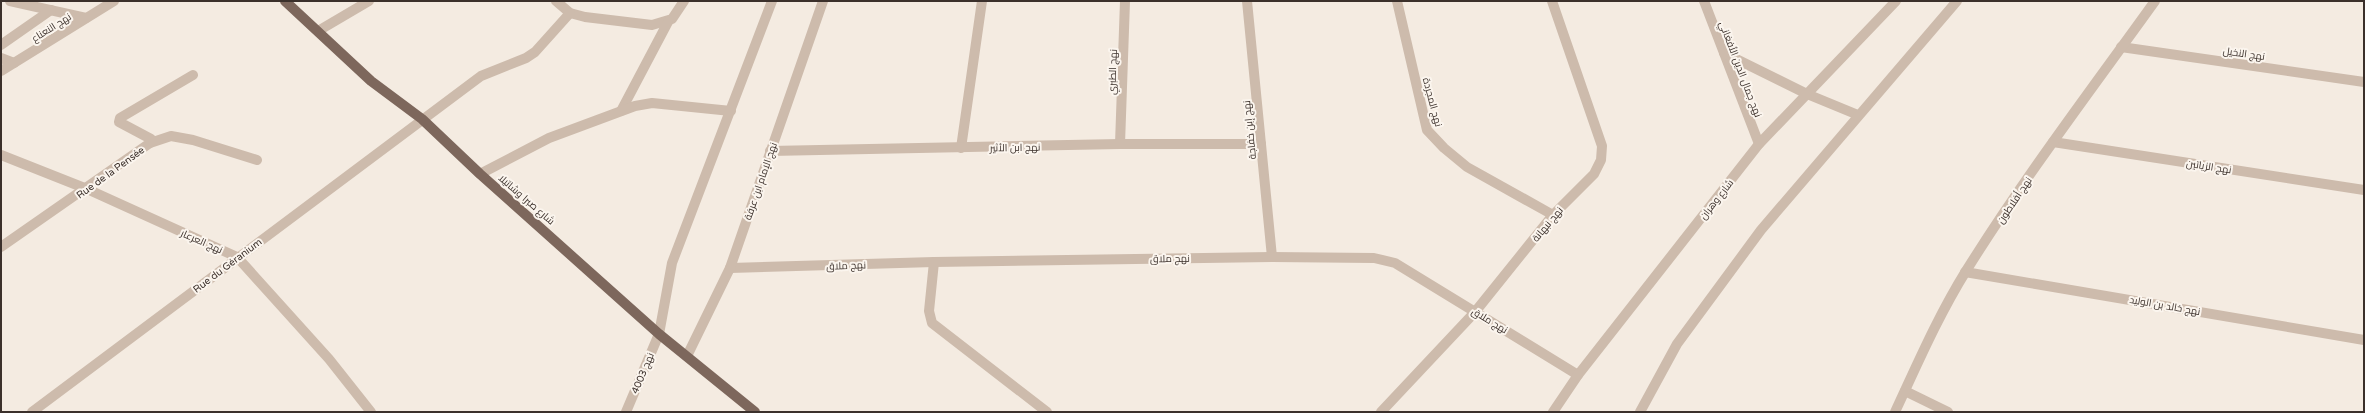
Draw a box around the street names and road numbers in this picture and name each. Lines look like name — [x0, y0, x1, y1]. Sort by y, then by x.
street label: نهج النعناع — [30, 11, 73, 45]
street label: نهج جمال الدين الأفغاني — [1715, 20, 1764, 119]
street label: نهج النخيل — [2222, 45, 2266, 63]
street label: نهج الطبري — [1106, 49, 1121, 95]
street label: نهج المجردة — [1420, 77, 1444, 128]
street label: نهج إبن خفاجة — [1241, 100, 1259, 160]
street label: نهج الإمام ابن عرفة — [742, 141, 781, 222]
street label: نهج ابن الأثير — [988, 142, 1041, 154]
street label: Rue de la Pensée — [74, 144, 147, 202]
street label: نهج الزياتين — [2185, 157, 2232, 176]
street label: شارع صبرا وشاتيلا — [496, 172, 557, 227]
street label: نهج أفلاطون — [1994, 174, 2035, 226]
street label: شارع وهران — [1697, 177, 1736, 222]
street label: نهج نبهانة — [1530, 205, 1566, 244]
street label: نهج العرعار — [178, 227, 224, 256]
street label: Rue du Géranium — [191, 236, 264, 296]
street label: نهج ملاق — [1150, 253, 1190, 265]
street label: نهج ملاق — [826, 259, 866, 273]
street label: نهج خالد بن الوليد — [2128, 294, 2201, 318]
street label: نهج ملاق — [1469, 305, 1510, 336]
street label: نهج 4003 — [629, 351, 657, 396]

